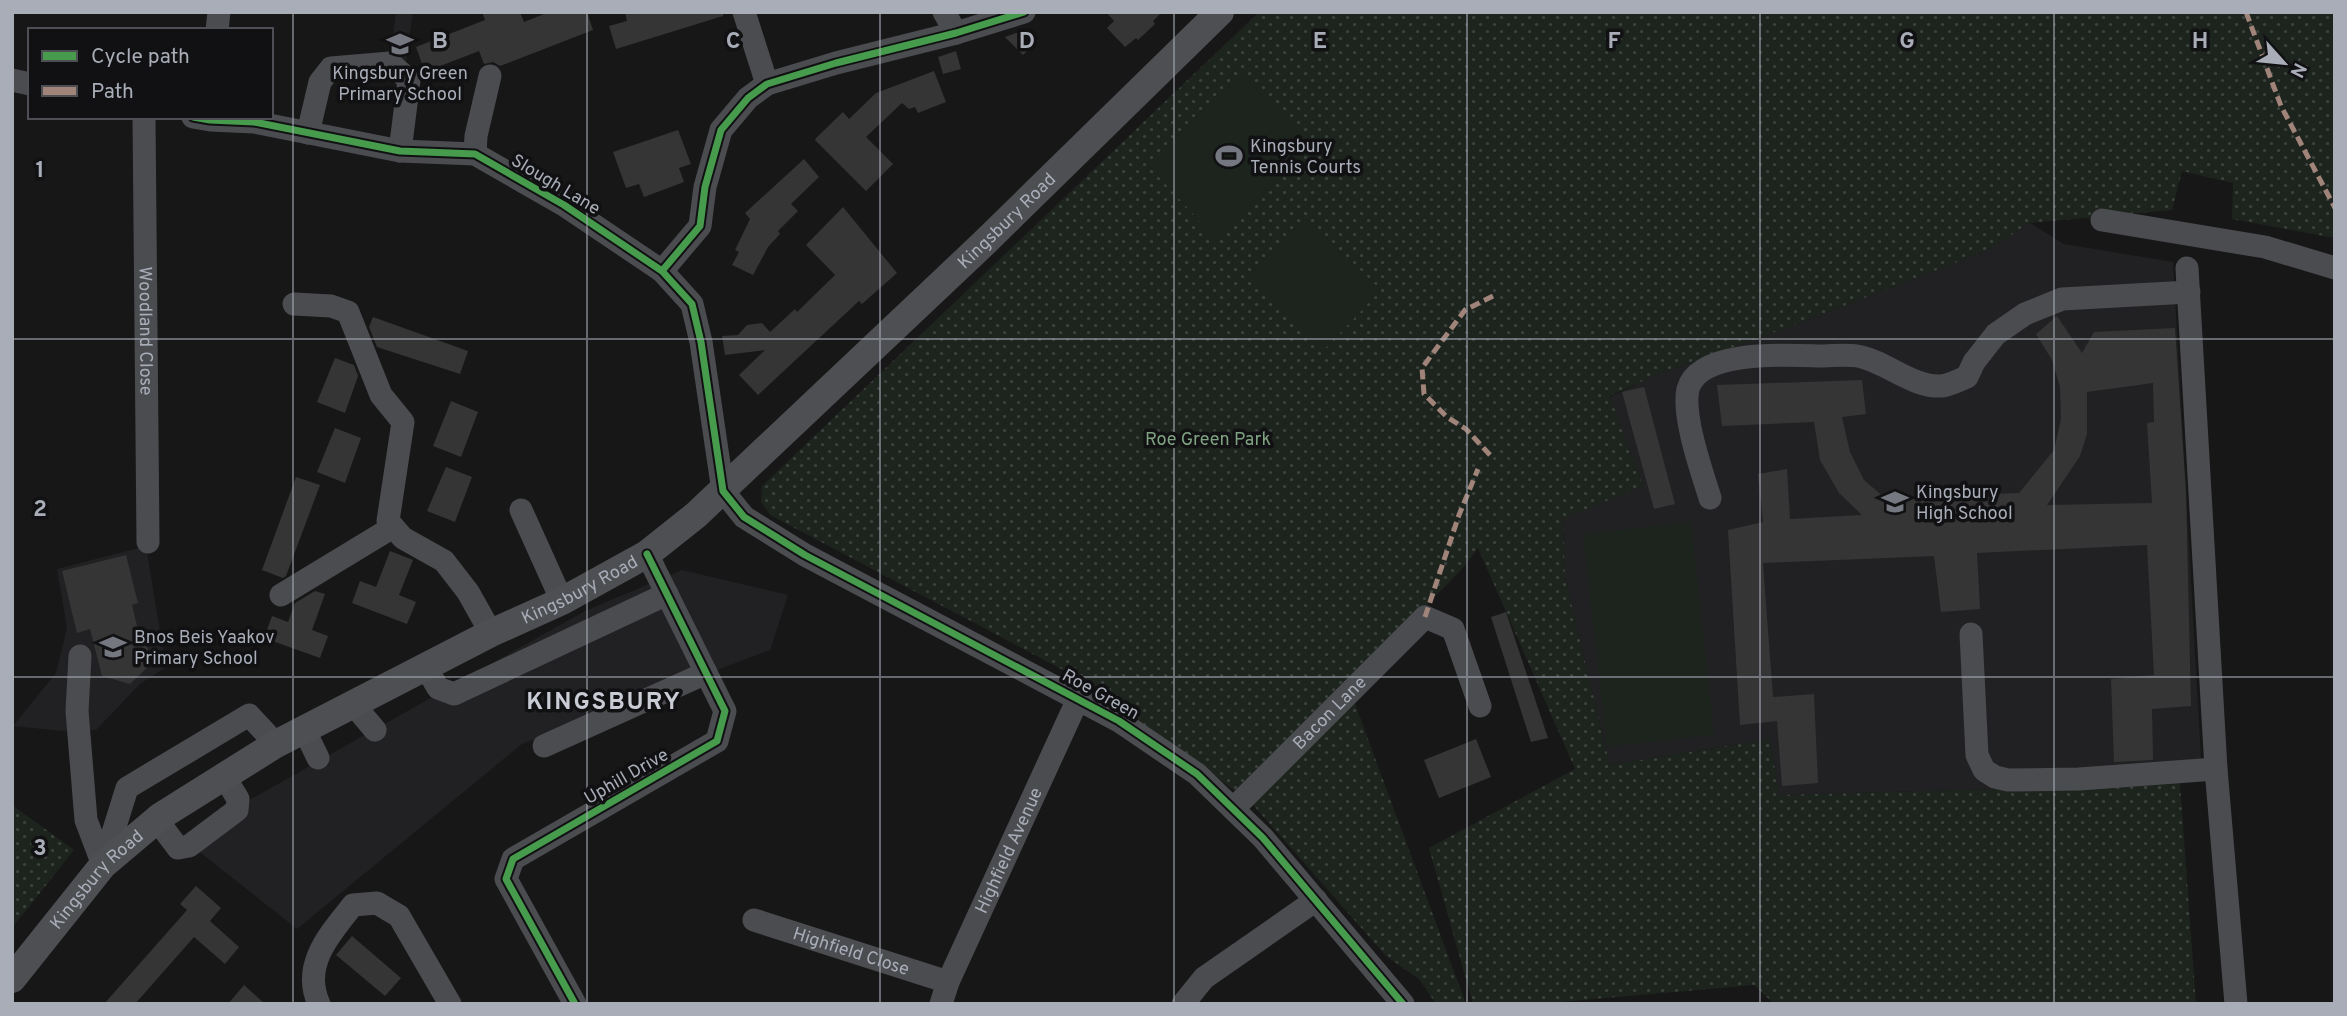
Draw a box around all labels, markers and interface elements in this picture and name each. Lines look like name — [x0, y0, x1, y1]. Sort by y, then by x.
legend — [28, 28, 273, 119]
text: B — [432, 28, 448, 57]
text: C — [726, 28, 740, 57]
text: D — [1019, 28, 1035, 57]
text: E — [1313, 28, 1327, 57]
text: F — [1607, 28, 1621, 57]
text: G — [1899, 28, 1915, 57]
text: H — [2192, 28, 2208, 57]
north arrow — [2249, 28, 2319, 98]
school or university icon: Kingsbury Green Primary School — [385, 29, 415, 59]
text: Cycle path — [91, 44, 190, 71]
text: N — [2284, 58, 2311, 81]
place label: Kingsbury Green Primary School — [332, 63, 468, 107]
text: Path — [91, 79, 134, 106]
place label: Kingsbury Tennis Courts — [1250, 136, 1361, 180]
sports icon: Kingsbury Tennis Courts — [1214, 141, 1244, 171]
street label: Slough Lane — [506, 150, 604, 221]
text: 1 — [35, 157, 45, 186]
street label: Kingsbury Road — [954, 169, 1062, 275]
street label: Woodland Close — [132, 266, 157, 396]
park label: Roe Green Park — [1145, 429, 1271, 452]
place label: Kingsbury High School — [1916, 482, 2013, 526]
school or university icon: Kingsbury High School — [1880, 487, 1910, 517]
text: 2 — [33, 496, 47, 525]
street label: Kingsbury Road — [518, 551, 643, 631]
place label: Bnos Beis Yaakov Primary School — [134, 627, 274, 671]
school or university icon: Bnos Beis Yaakov Primary School — [98, 632, 128, 662]
street label: Roe Green — [1058, 665, 1143, 726]
street label: Bacon Lane — [1289, 672, 1372, 755]
district label: KINGSBURY — [526, 688, 682, 718]
street label: Uphill Drive — [580, 744, 673, 811]
street label: Highfield Avenue — [971, 784, 1049, 918]
street label: Kingsbury Road — [46, 825, 149, 935]
text: 3 — [33, 835, 47, 864]
street label: Highfield Close — [790, 923, 912, 982]

